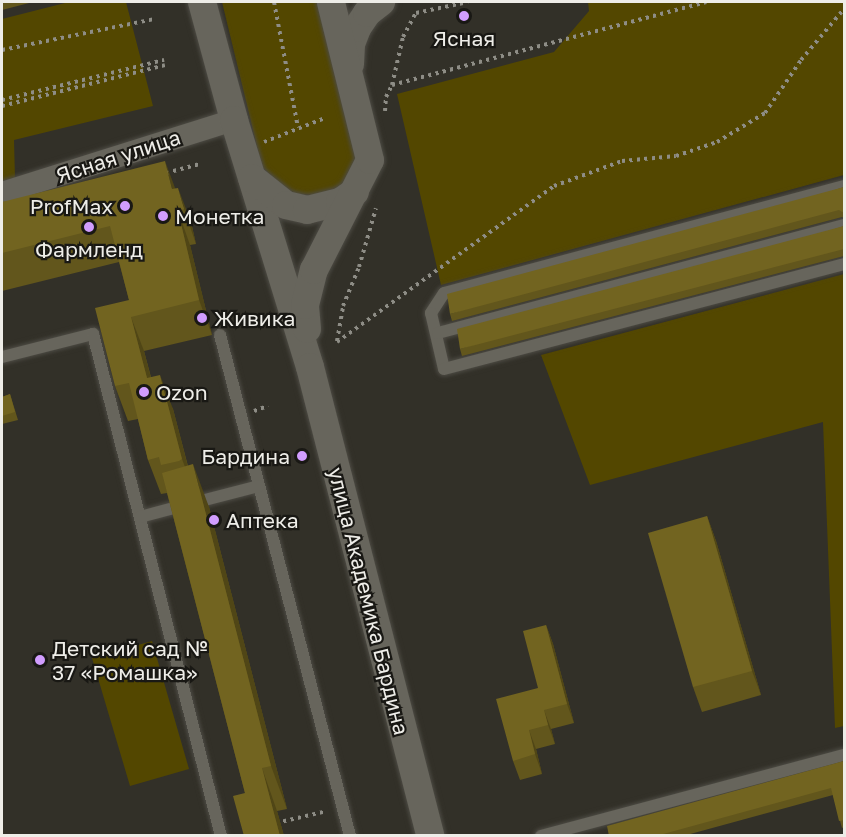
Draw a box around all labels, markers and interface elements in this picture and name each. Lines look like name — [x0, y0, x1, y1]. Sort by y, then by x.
marker: Ясная — [457, 9, 471, 23]
place label: Ясная — [433, 25, 495, 51]
street label: Ясная улица — [53, 124, 183, 188]
place label: ProfMax — [30, 193, 113, 219]
marker: ProfMax — [118, 199, 132, 213]
place label: Монетка — [175, 203, 264, 229]
marker: Монетка — [156, 209, 170, 223]
marker: Фармленд — [82, 220, 96, 234]
place label: Фармленд — [35, 236, 143, 262]
place label: Живика — [214, 305, 295, 331]
marker: Живика — [195, 311, 209, 325]
place label: Ozon — [156, 379, 208, 405]
marker: Ozon — [137, 385, 151, 399]
place label: Бардина — [201, 443, 290, 469]
marker: Бардина — [295, 449, 309, 463]
street label: улица Академика Бардина — [323, 464, 415, 738]
place label: Аптека — [226, 507, 299, 533]
marker: Аптека — [207, 513, 221, 527]
place label: Детский сад № 37 «Ромашка» — [52, 635, 208, 685]
marker: Детский сад № 37 «Ромашка» — [33, 653, 47, 667]

